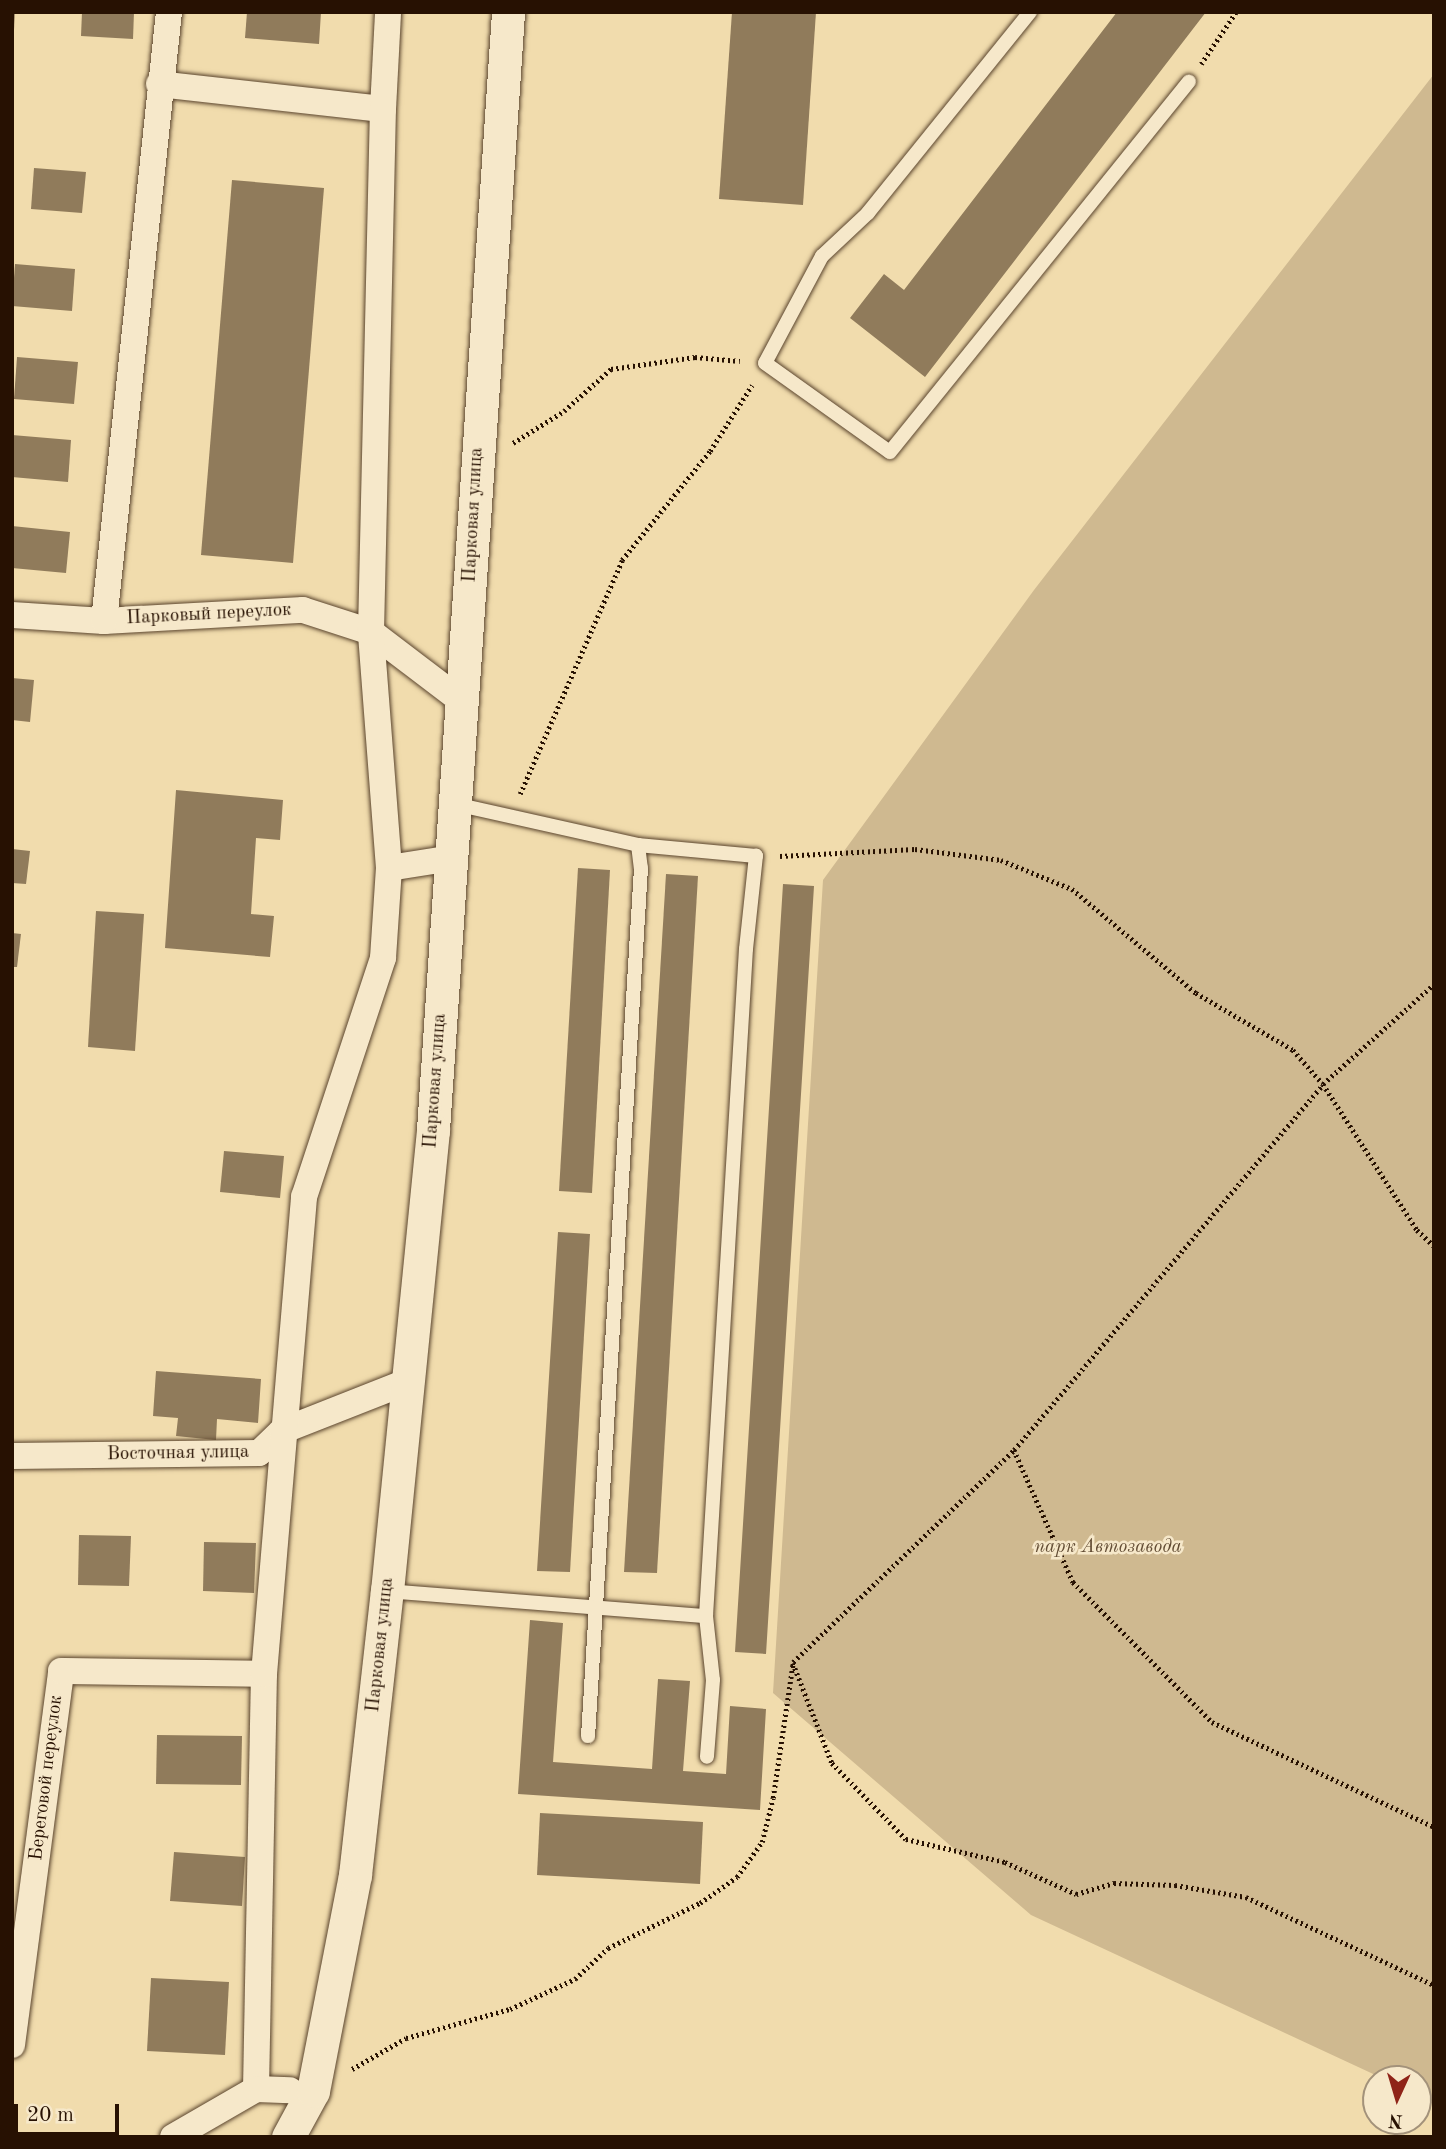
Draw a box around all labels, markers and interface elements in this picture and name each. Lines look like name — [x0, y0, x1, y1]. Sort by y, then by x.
street label: Парковая улица — [459, 447, 489, 583]
street label: Парковый переулок — [126, 599, 292, 631]
street label: Парковая улица — [420, 1013, 452, 1149]
street label: Восточная улица — [107, 1441, 249, 1467]
park label: парк Автозавода — [1034, 1537, 1182, 1559]
street label: Парковая улица — [363, 1576, 399, 1714]
street label: Береговой переулок — [26, 1694, 68, 1862]
north arrow — [1362, 2065, 1432, 2135]
scale bar — [18, 2090, 122, 2134]
text: 20 m — [27, 2105, 74, 2126]
text: N — [1388, 2109, 1404, 2129]

